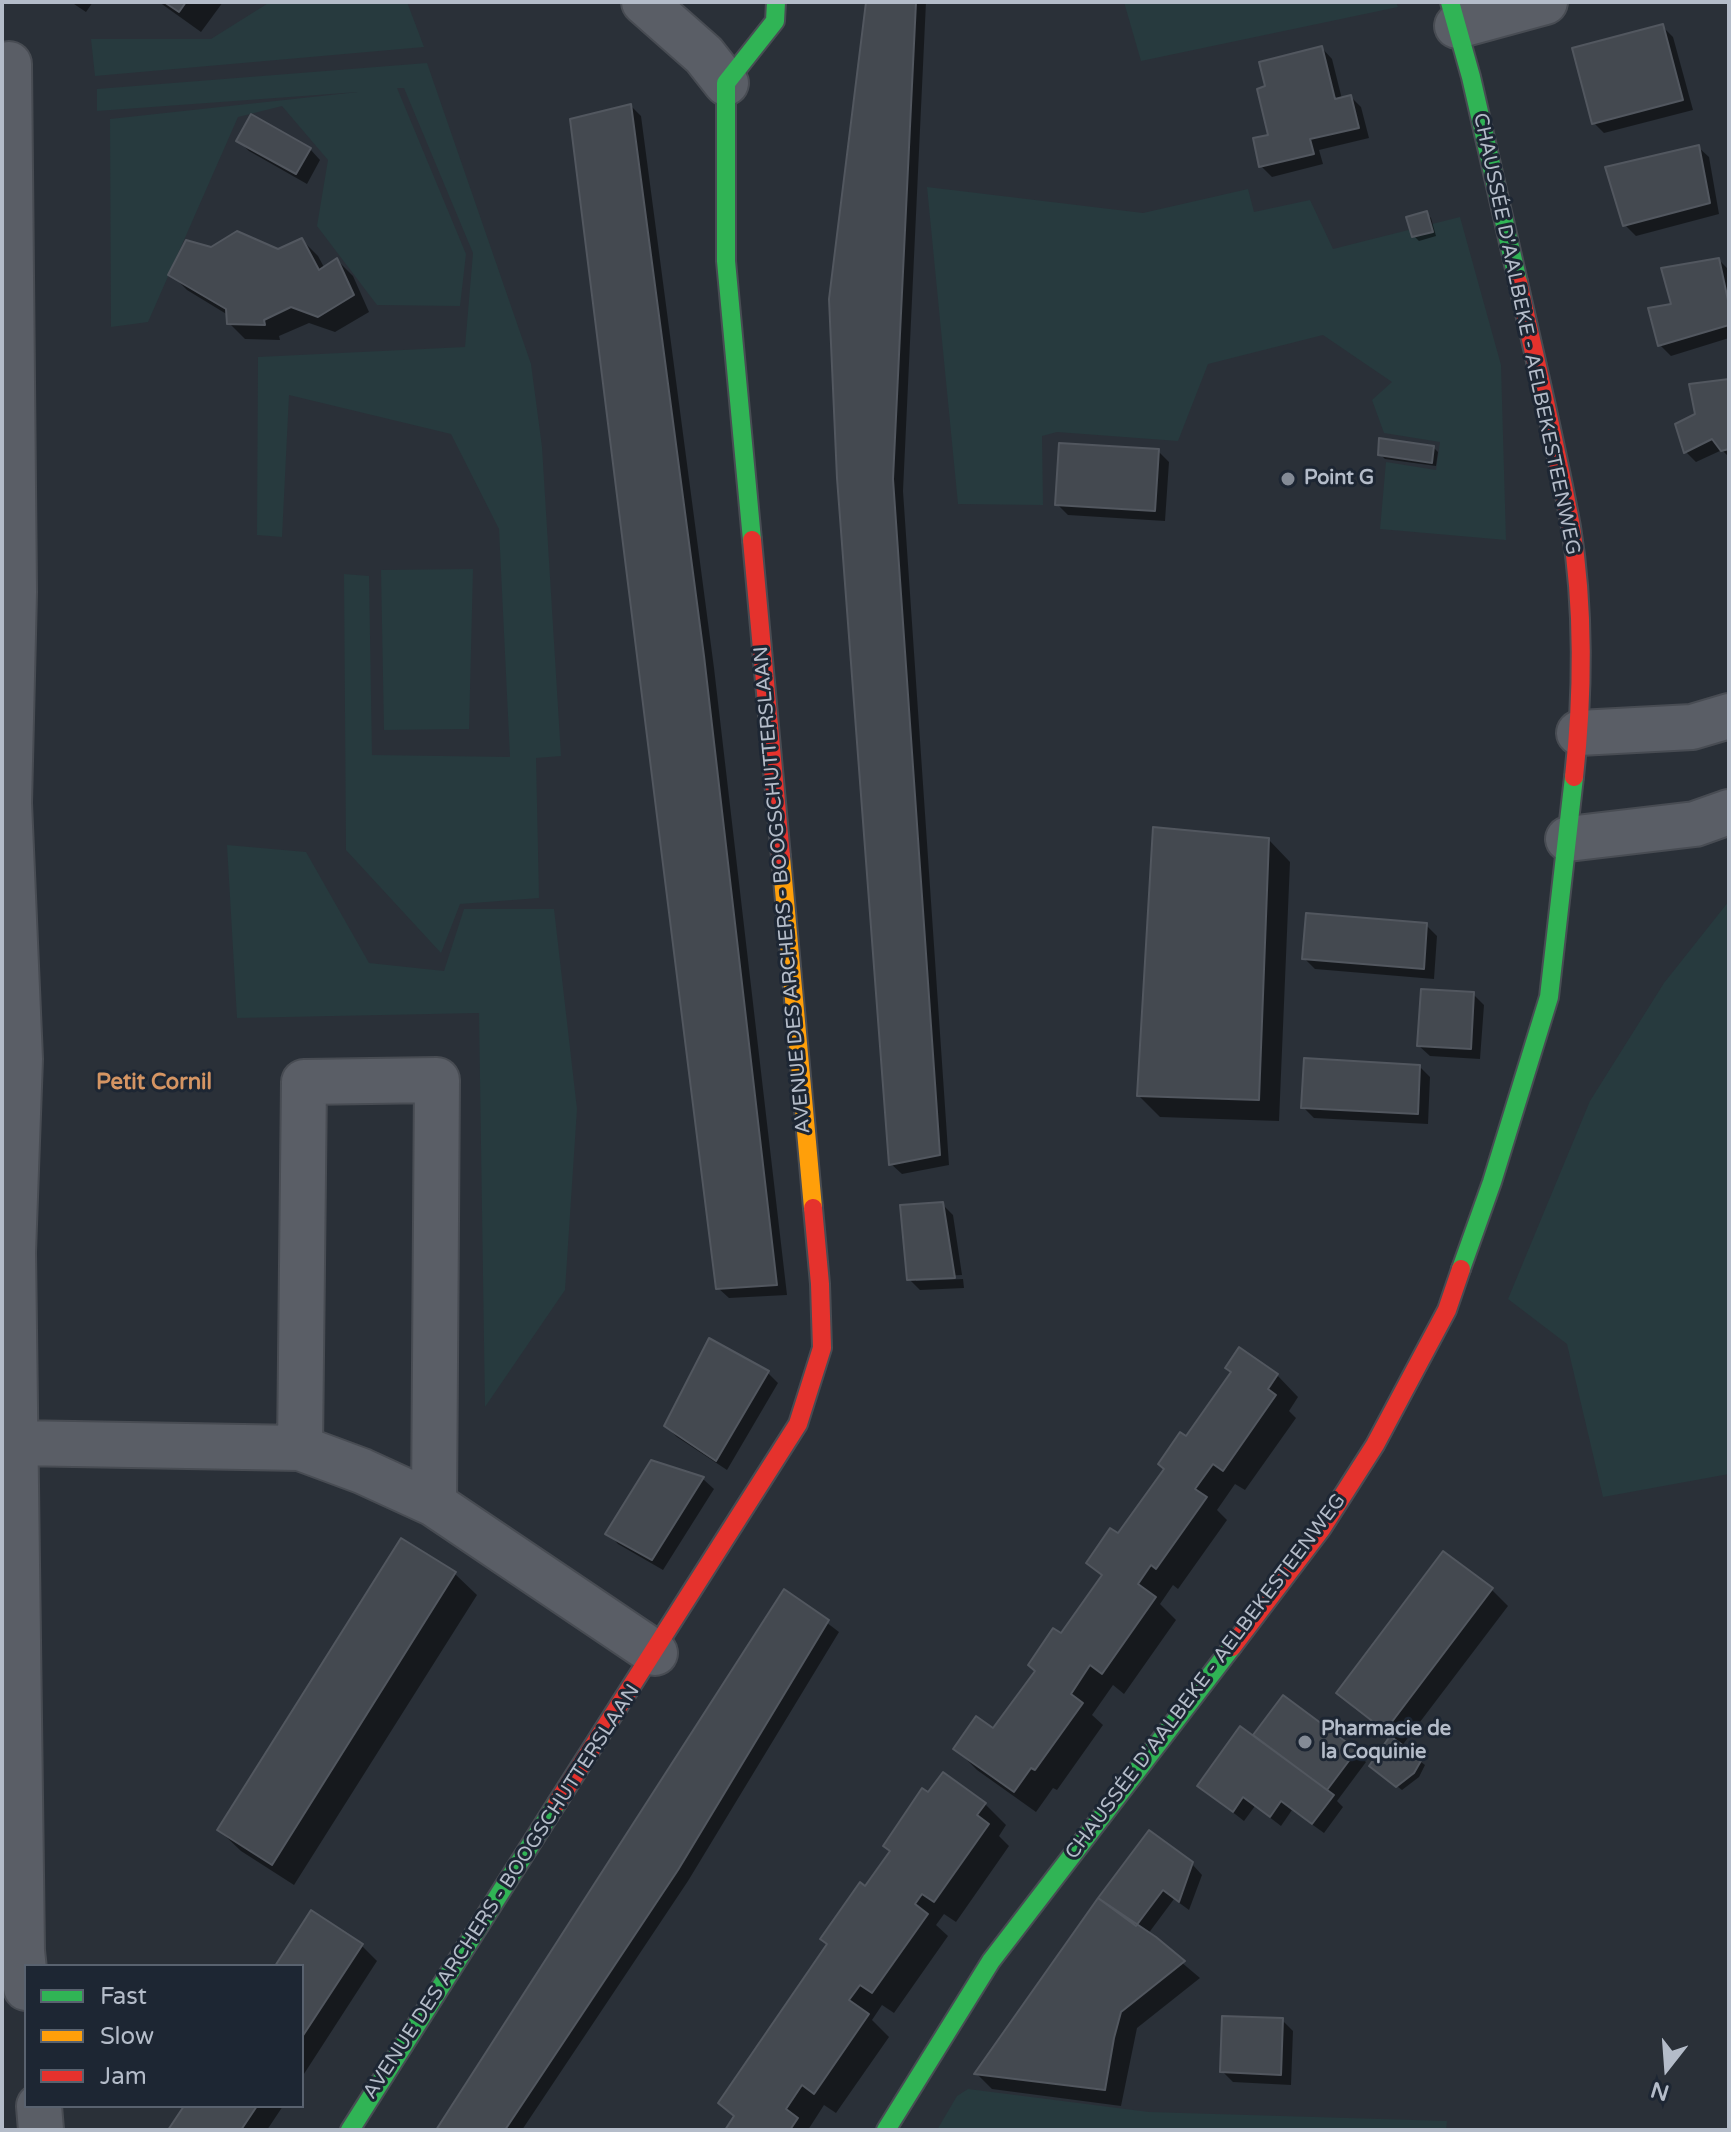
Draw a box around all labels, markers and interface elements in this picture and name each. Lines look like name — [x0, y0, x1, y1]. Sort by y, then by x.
street label: CHAUSSÉE D'AALBEKE - AELBEKESTEENWEG — [1467, 111, 1585, 557]
place label: Point G — [1304, 467, 1374, 491]
marker: Point G — [1279, 470, 1297, 488]
street label: AVENUE DES ARCHERS - BOOGSCHUTTERSLAAN — [750, 645, 816, 1135]
district label: Petit Cornil — [96, 1070, 212, 1096]
street label: CHAUSSÉE D'AALBEKE - AELBEKESTEENWEG — [1061, 1490, 1351, 1864]
street label: AVENUE DES ARCHERS - BOOGSCHUTTERSLAAN — [359, 1680, 645, 2104]
place label: Pharmacie de la Coquinie — [1321, 1718, 1451, 1765]
marker: Pharmacie de la Coquinie — [1296, 1733, 1314, 1751]
legend — [24, 1964, 304, 2108]
text: Fast — [100, 1982, 147, 2011]
text: Slow — [100, 2022, 154, 2051]
north arrow — [1627, 2028, 1707, 2108]
text: Jam — [100, 2062, 147, 2091]
text: N — [1648, 2076, 1672, 2106]

